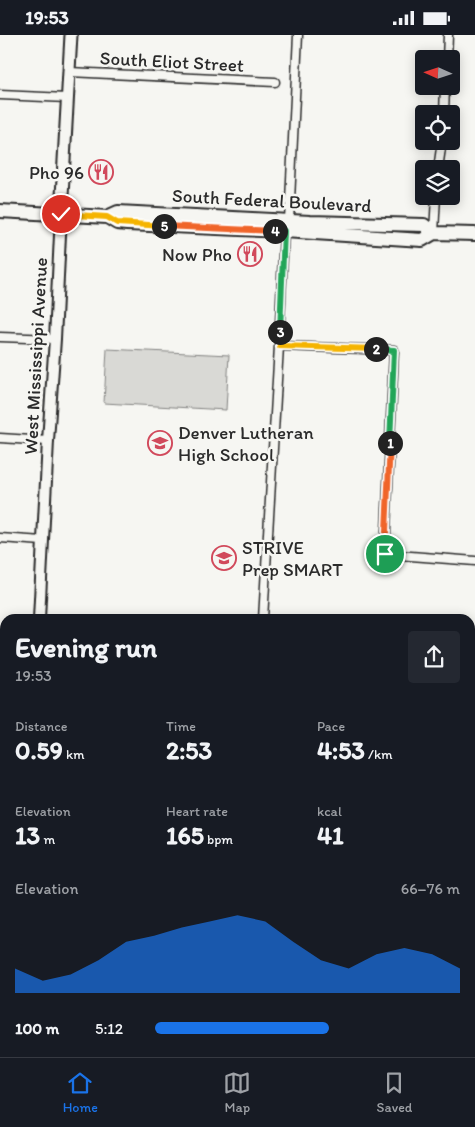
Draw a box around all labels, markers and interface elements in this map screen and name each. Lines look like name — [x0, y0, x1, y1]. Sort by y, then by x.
text: 19:53 — [25, 6, 69, 29]
street label: South Eliot Street — [99, 46, 245, 77]
north arrow — [415, 50, 460, 95]
map controls — [415, 50, 460, 205]
button: locate — [415, 105, 460, 150]
restaurant icon: Pho 96 — [88, 159, 114, 185]
button: layers — [415, 160, 460, 205]
place label: Pho 96 — [29, 161, 84, 184]
street label: South Federal Boulevard — [172, 184, 373, 217]
pin — [40, 193, 82, 235]
icon: check — [47, 200, 75, 228]
pin: 5 — [152, 213, 176, 239]
text: 5 — [161, 218, 168, 235]
pin: 4 — [262, 219, 288, 243]
text: 4 — [271, 223, 280, 240]
restaurant icon: Now Pho — [237, 241, 263, 267]
place label: Now Pho — [162, 243, 232, 266]
street label: West Mississippi Avenue — [19, 257, 52, 455]
pin: 3 — [268, 319, 292, 345]
text: 3 — [277, 324, 284, 341]
pin: 2 — [364, 337, 388, 361]
text: 2 — [373, 341, 380, 358]
place label: Denver Lutheran High School — [178, 421, 314, 466]
school or university icon: Denver Lutheran High School — [147, 430, 173, 456]
pin: 1 — [378, 431, 402, 455]
text: 1 — [387, 435, 394, 452]
pin — [364, 533, 406, 575]
place label: STRIVE Prep SMART — [242, 536, 343, 581]
icon: arrive — [371, 540, 399, 568]
school or university icon: STRIVE Prep SMART — [211, 545, 237, 571]
text: Evening run — [15, 630, 157, 664]
button: share — [408, 631, 460, 683]
text: 19:53 — [15, 666, 52, 685]
text: Distance — [15, 718, 67, 735]
text: Time — [166, 718, 196, 735]
text: Pace — [317, 718, 345, 735]
text: 0.59 — [15, 735, 63, 765]
text: 2:53 — [166, 735, 212, 765]
text: 4:53 — [317, 735, 365, 765]
text: km — [63, 746, 84, 763]
text: /km — [365, 746, 392, 763]
text: Elevation — [15, 803, 71, 820]
text: Heart rate — [166, 803, 228, 820]
text: kcal — [317, 803, 342, 820]
text: 13 — [15, 820, 40, 850]
text: 165 — [166, 820, 204, 850]
text: 41 — [317, 820, 344, 850]
text: m — [40, 831, 55, 848]
text: bpm — [204, 831, 233, 848]
text: Elevation — [15, 879, 79, 898]
text: 66–76 m — [401, 879, 460, 898]
text: 100 m — [15, 1019, 59, 1038]
text: 5:12 — [95, 1019, 123, 1038]
tab: Home — [63, 1069, 98, 1116]
tab: Map — [223, 1069, 251, 1116]
tab: Saved — [377, 1069, 412, 1116]

